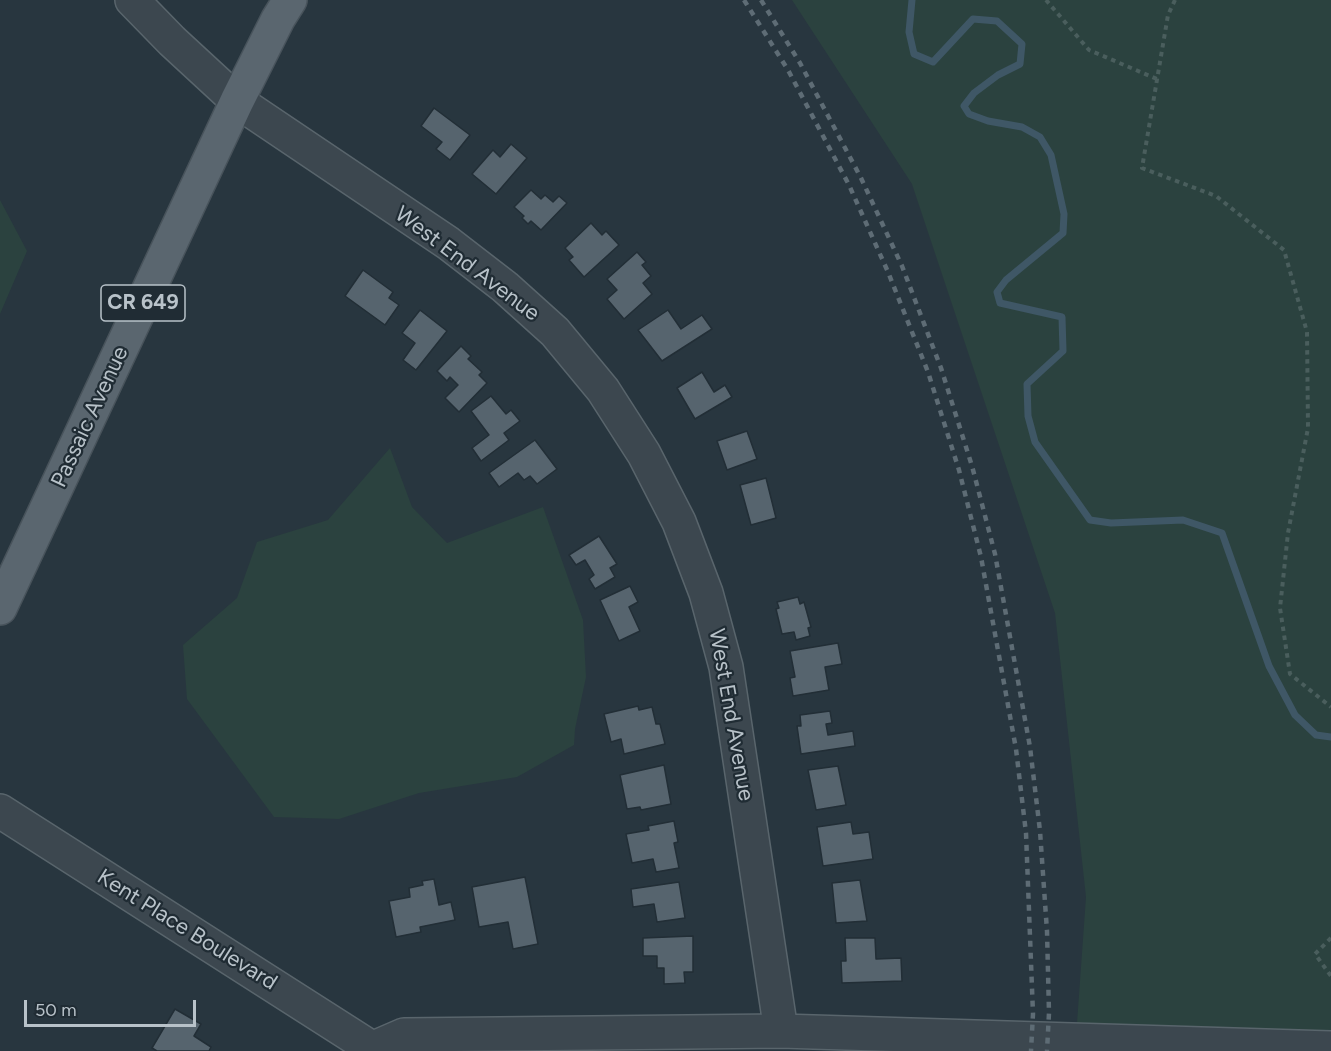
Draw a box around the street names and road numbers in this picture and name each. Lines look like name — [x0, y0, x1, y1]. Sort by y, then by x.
street label: West End Avenue — [389, 201, 545, 327]
road number: CR 649 — [101, 285, 185, 321]
street label: Passaic Avenue — [46, 342, 134, 492]
street label: West End Avenue — [703, 627, 759, 803]
street label: Kent Place Boulevard — [92, 864, 282, 996]

